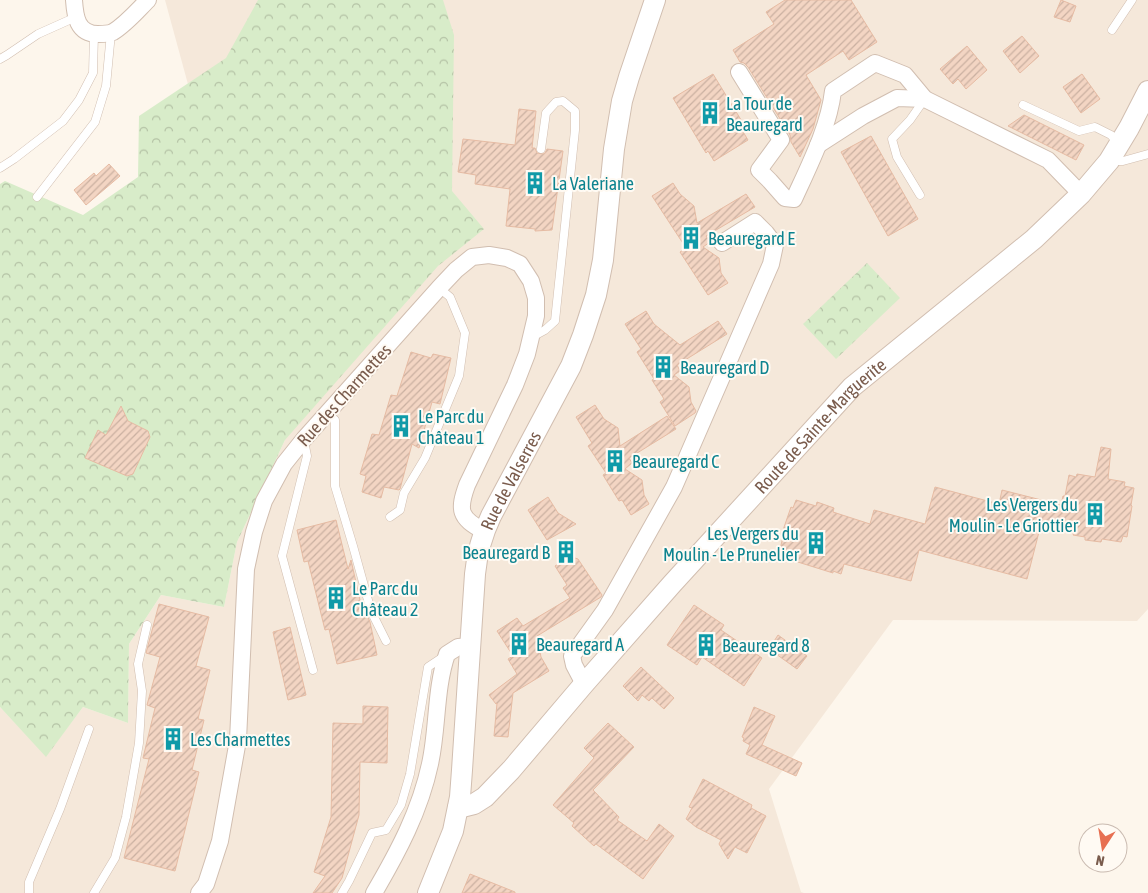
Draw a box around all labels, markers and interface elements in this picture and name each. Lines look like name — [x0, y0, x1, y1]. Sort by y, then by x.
place label: La Tour de Beauregard — [726, 93, 803, 135]
building icon: La Tour de Beauregard — [697, 100, 723, 126]
building icon: La Valeriane — [522, 170, 548, 196]
place label: La Valeriane — [552, 173, 634, 194]
building icon: Beauregard E — [678, 225, 704, 251]
place label: Beauregard E — [708, 228, 795, 249]
street label: Rue des Charmettes — [293, 340, 395, 450]
building icon: Beauregard D — [650, 354, 676, 380]
street label: Route de Sainte-Marguerite — [750, 354, 890, 497]
place label: Beauregard D — [680, 357, 769, 378]
place label: Le Parc du Château 1 — [418, 406, 484, 448]
building icon: Le Parc du Château 1 — [388, 413, 414, 439]
street label: Rue de Valserres — [476, 427, 545, 533]
building icon: Beauregard C — [602, 448, 628, 474]
place label: Beauregard C — [632, 451, 719, 472]
place label: Les Vergers du Moulin - Le Griottier — [949, 494, 1079, 536]
building icon: Les Vergers du Moulin - Le Griottier — [1082, 501, 1108, 527]
place label: Les Vergers du Moulin - Le Prunelier — [663, 523, 800, 565]
building icon: Les Vergers du Moulin - Le Prunelier — [803, 530, 829, 556]
building icon: Beauregard B — [553, 539, 579, 565]
place label: Beauregard B — [462, 542, 550, 563]
place label: Le Parc du Château 2 — [352, 578, 418, 620]
building icon: Le Parc du Château 2 — [323, 585, 349, 611]
building icon: Beauregard A — [506, 631, 532, 657]
building icon: Beauregard 8 — [693, 632, 719, 658]
place label: Beauregard A — [536, 634, 624, 655]
place label: Beauregard 8 — [722, 635, 810, 656]
building icon: Les Charmettes — [160, 726, 186, 752]
place label: Les Charmettes — [190, 729, 290, 750]
north arrow — [1078, 823, 1128, 873]
text: N — [1095, 852, 1106, 869]

